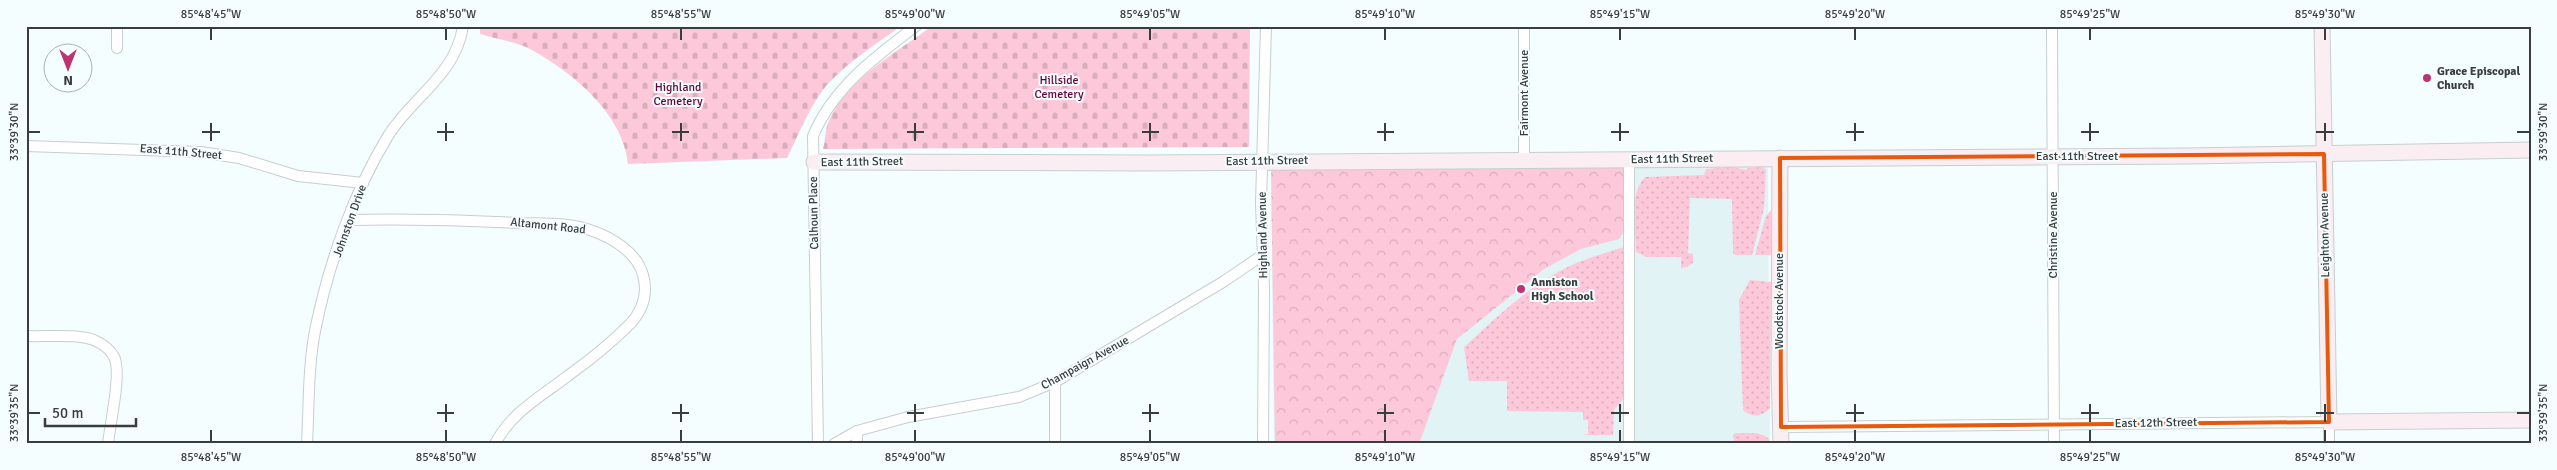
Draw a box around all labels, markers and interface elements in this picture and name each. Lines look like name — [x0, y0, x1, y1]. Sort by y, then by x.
text: 85°48'45"W — [181, 7, 241, 22]
text: 85°48'50"W — [416, 7, 476, 22]
text: 85°48'55"W — [651, 7, 711, 22]
text: 85°49'00"W — [885, 7, 945, 22]
text: 85°49'05"W — [1120, 7, 1180, 22]
text: 85°49'10"W — [1355, 7, 1415, 22]
text: 85°49'15"W — [1590, 7, 1650, 22]
text: 85°49'20"W — [1825, 7, 1885, 22]
text: 85°49'25"W — [2060, 7, 2120, 22]
text: 85°49'30"W — [2295, 7, 2355, 22]
north arrow — [42, 42, 92, 92]
street label: Fairmont Avenue — [1517, 50, 1532, 136]
place label: Grace Episcopal Church — [2437, 64, 2521, 93]
text: N — [63, 72, 73, 89]
marker: Grace Episcopal Church — [2421, 72, 2433, 84]
park label: Hillside Cemetery — [1034, 73, 1084, 102]
park label: Highland Cemetery — [653, 80, 703, 109]
text: 33°39'30"N — [7, 103, 22, 161]
text: 33°39'30"N — [2536, 103, 2551, 161]
street label: East 11th Street — [139, 141, 223, 163]
street label: East 11th Street — [2036, 149, 2118, 164]
street label: East 11th Street — [1631, 151, 1713, 167]
street label: East 11th Street — [1226, 153, 1308, 169]
street label: East 11th Street — [821, 154, 903, 170]
street label: Calhoun Place — [806, 176, 822, 250]
street label: Johnston Drive — [330, 183, 370, 259]
street label: Highland Avenue — [1255, 191, 1271, 279]
street label: Christine Avenue — [2046, 191, 2061, 279]
street label: Leighton Avenue — [2317, 192, 2333, 278]
street label: Altamont Road — [510, 215, 586, 237]
street label: Woodstock Avenue — [1772, 253, 1787, 349]
place label: Anniston High School — [1531, 275, 1594, 304]
marker: Anniston High School — [1515, 283, 1527, 295]
street label: Champaign Avenue — [1038, 333, 1132, 393]
text: 33°39'35"N — [7, 384, 22, 442]
text: 33°39'35"N — [2536, 384, 2551, 442]
scale bar — [45, 395, 136, 427]
text: 50 m — [52, 404, 83, 422]
street label: East 12th Street — [2115, 415, 2197, 431]
text: 85°48'45"W — [181, 450, 241, 465]
text: 85°48'50"W — [416, 450, 476, 465]
text: 85°48'55"W — [651, 450, 711, 465]
text: 85°49'00"W — [885, 450, 945, 465]
text: 85°49'05"W — [1120, 450, 1180, 465]
text: 85°49'10"W — [1355, 450, 1415, 465]
text: 85°49'15"W — [1590, 450, 1650, 465]
text: 85°49'20"W — [1825, 450, 1885, 465]
text: 85°49'25"W — [2060, 450, 2120, 465]
text: 85°49'30"W — [2295, 450, 2355, 465]

